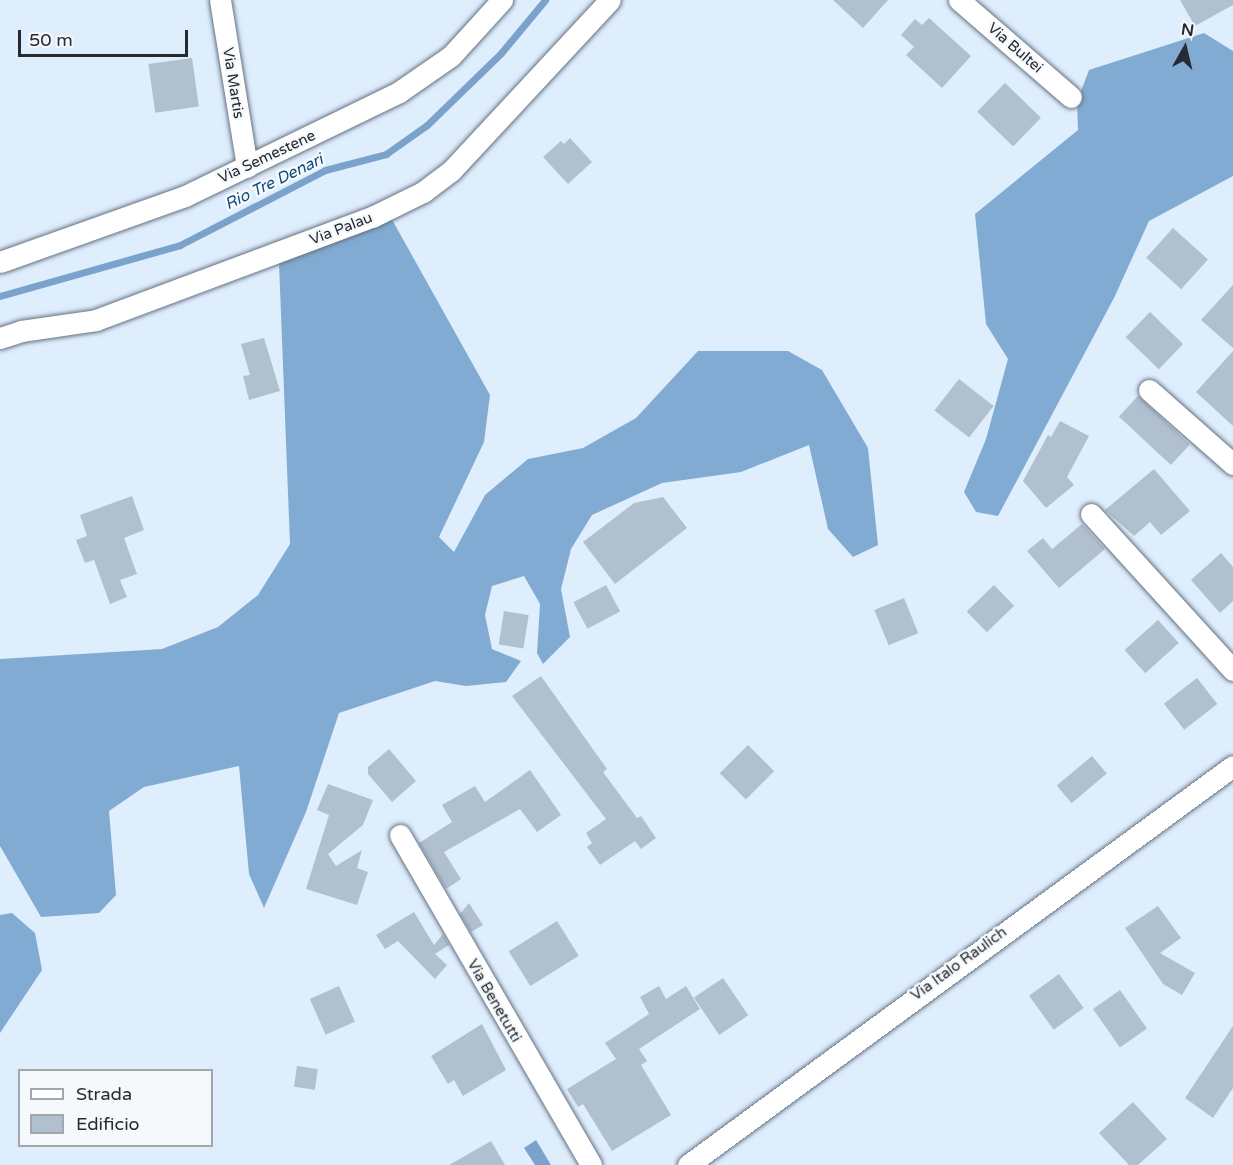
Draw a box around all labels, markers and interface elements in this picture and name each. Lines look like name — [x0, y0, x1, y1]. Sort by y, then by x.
scale bar — [21, 18, 190, 56]
north arrow — [1155, 18, 1215, 78]
street label: Via Bultei — [984, 19, 1046, 77]
text: N — [1180, 19, 1195, 41]
text: 50 m — [29, 29, 73, 51]
street label: Via Martis — [219, 46, 247, 120]
street label: Via Semestene — [216, 127, 318, 187]
water label: Rio Tre Denari — [222, 150, 326, 214]
street label: Via Palau — [307, 209, 375, 249]
street label: Via Italo Raulich — [908, 923, 1010, 1005]
street label: Via Benetutti — [463, 956, 525, 1046]
legend — [18, 1069, 213, 1147]
text: Strada — [76, 1083, 132, 1105]
text: Edificio — [76, 1113, 140, 1135]

